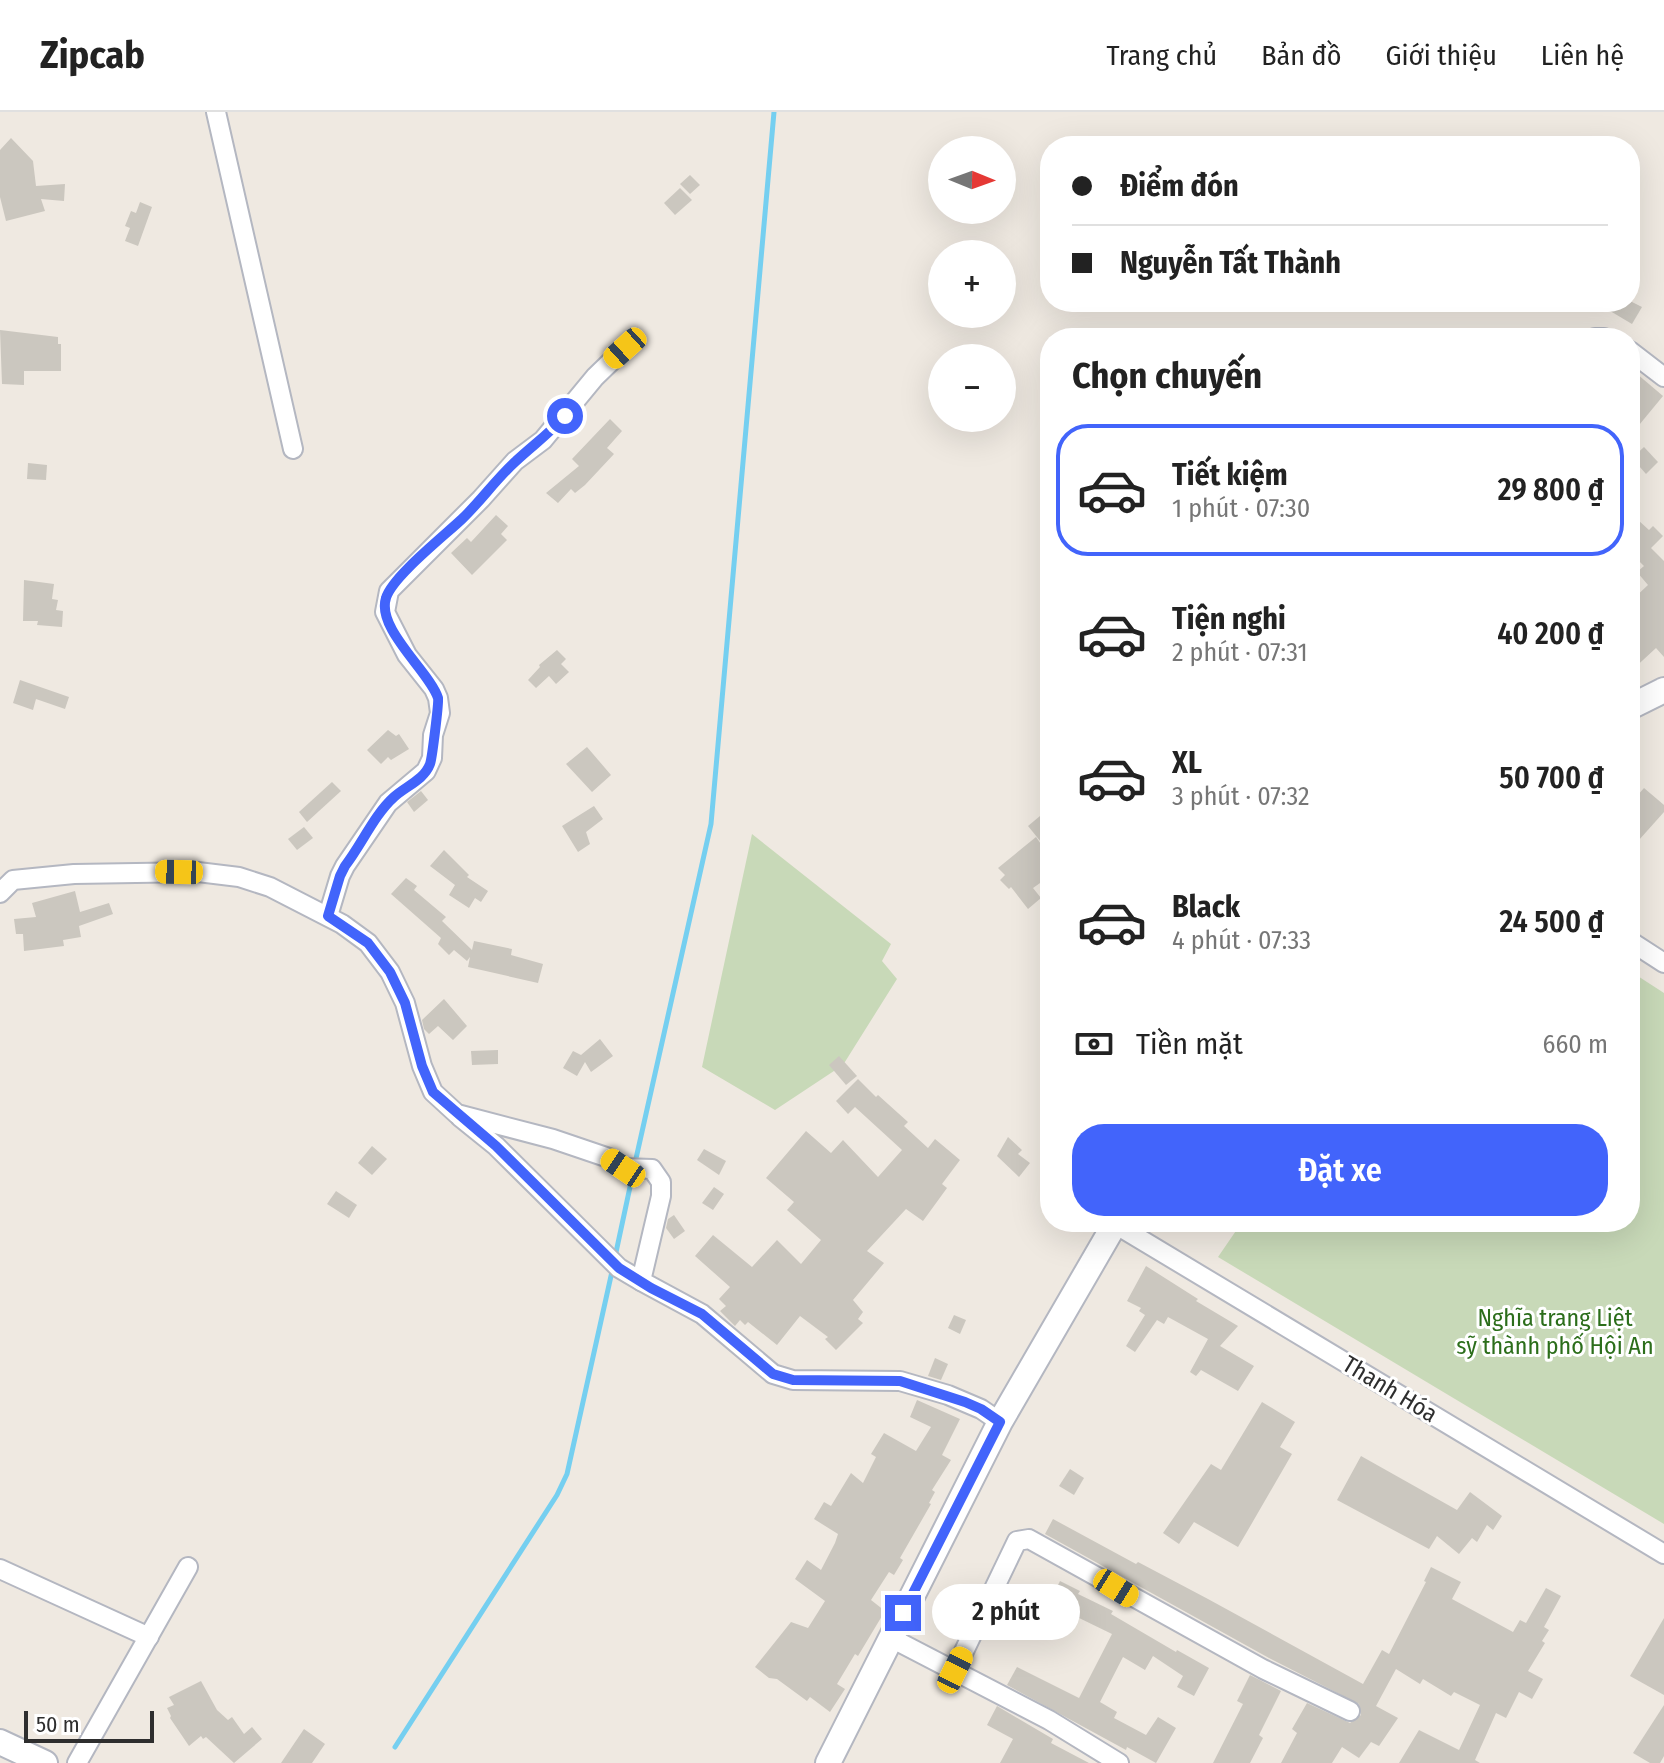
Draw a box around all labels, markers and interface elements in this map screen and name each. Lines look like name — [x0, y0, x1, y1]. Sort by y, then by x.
text: Zipcab — [40, 32, 145, 78]
text: Trang chủ — [1107, 39, 1217, 72]
text: Bản đồ — [1261, 39, 1341, 72]
text: Giới thiệu — [1385, 39, 1497, 72]
text: Liên hệ — [1541, 39, 1624, 72]
north arrow — [928, 136, 1016, 224]
map controls — [928, 136, 1016, 432]
text: Điểm đón — [1120, 168, 1239, 204]
button: + — [928, 240, 1016, 328]
text: Nguyễn Tất Thành — [1120, 245, 1341, 281]
car — [599, 323, 651, 373]
button: − — [928, 344, 1016, 432]
text: Chọn chuyến — [1072, 354, 1262, 398]
route start — [547, 398, 583, 434]
icon: car — [1076, 454, 1148, 526]
text: Tiết kiệm — [1172, 457, 1288, 493]
text: 29 800 ₫ — [1498, 472, 1604, 508]
text: 1 phút · 07:30 — [1172, 493, 1310, 524]
icon: car — [1076, 598, 1148, 670]
text: Tiện nghi — [1172, 601, 1286, 637]
text: 40 200 ₫ — [1497, 616, 1604, 652]
text: 2 phút · 07:31 — [1172, 637, 1308, 668]
icon: car — [1076, 742, 1148, 814]
text: XL — [1172, 745, 1202, 781]
text: 50 700 ₫ — [1499, 760, 1604, 796]
text: 3 phút · 07:32 — [1172, 781, 1310, 812]
car — [155, 860, 203, 884]
icon: car — [1076, 886, 1148, 958]
text: Black — [1172, 889, 1240, 925]
text: 24 500 ₫ — [1499, 904, 1604, 940]
text: 4 phút · 07:33 — [1172, 925, 1311, 956]
icon: cash — [1072, 1022, 1116, 1066]
text: Tiền mặt — [1136, 1026, 1243, 1062]
text: 660 m — [1543, 1029, 1608, 1060]
button: Đặt xe — [1072, 1124, 1608, 1216]
car — [596, 1145, 650, 1191]
park label: Nghĩa trang Liệt sỹ thành phố Hội An — [1456, 1304, 1654, 1360]
street label: Thanh Hóa — [1338, 1350, 1442, 1428]
car — [1089, 1565, 1143, 1611]
callout: 2 phút — [931, 1585, 1079, 1641]
route end — [885, 1595, 921, 1631]
text: 2 phút — [972, 1596, 1040, 1627]
car — [934, 1643, 976, 1697]
scale bar — [24, 1707, 154, 1743]
text: 50 m — [36, 1711, 80, 1738]

